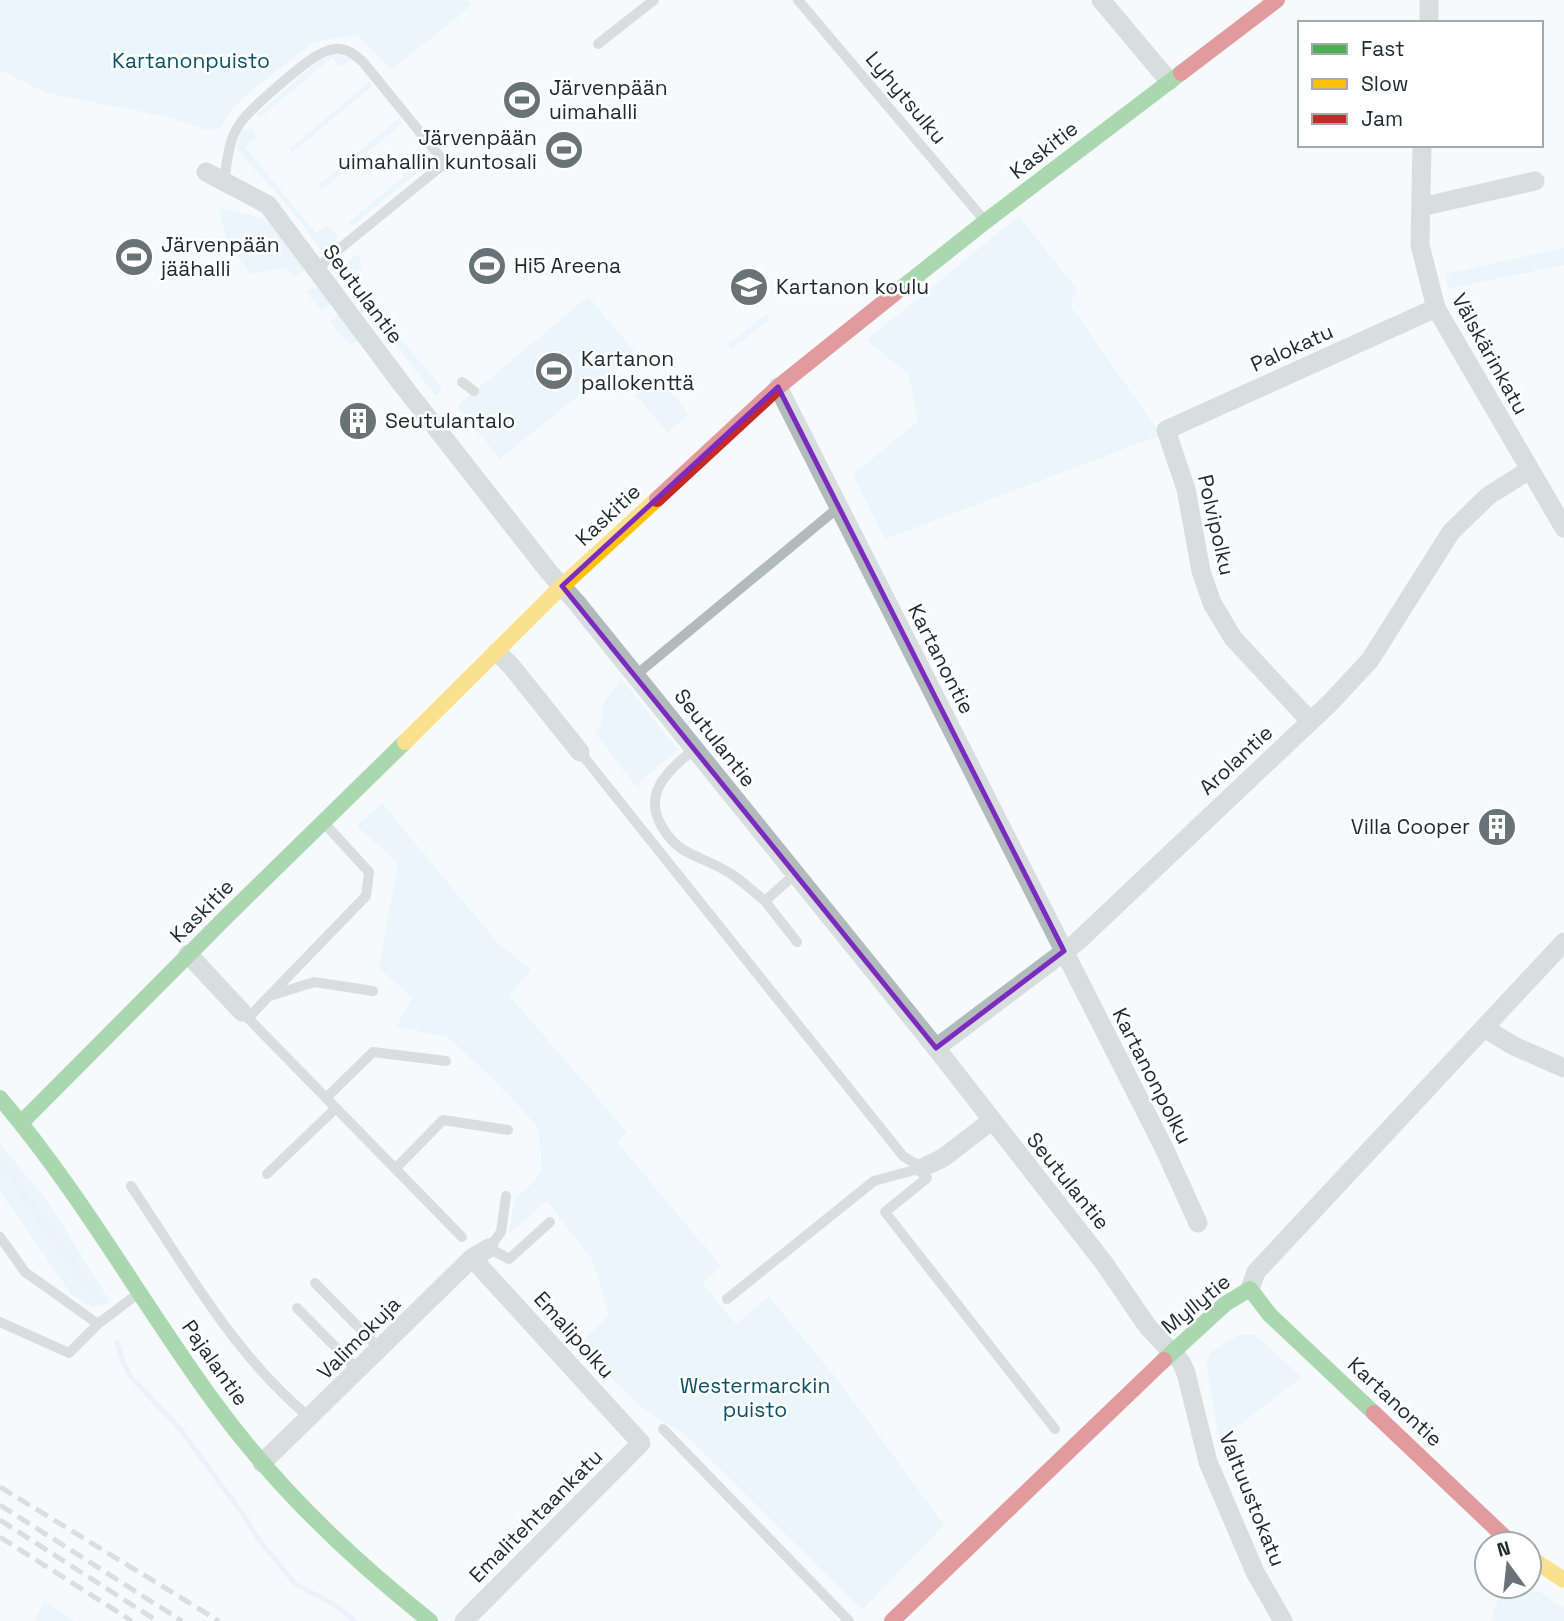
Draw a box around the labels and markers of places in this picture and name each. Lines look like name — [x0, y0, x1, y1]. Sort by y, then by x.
place label: Järvenpään uimahalli — [549, 74, 668, 125]
sports icon: Järvenpään uimahalli — [501, 79, 543, 121]
place label: Järvenpään uimahallin kuntosali — [338, 124, 537, 175]
sports icon: Järvenpään uimahallin kuntosali — [543, 129, 585, 171]
place label: Järvenpään jäähalli — [160, 231, 280, 282]
sports icon: Järvenpään jäähalli — [113, 236, 155, 278]
sports icon: Hi5 Areena — [466, 245, 508, 287]
place label: Hi5 Areena — [514, 252, 621, 279]
school or university icon: Kartanon koulu — [728, 266, 770, 308]
place label: Kartanon koulu — [776, 273, 929, 300]
place label: Kartanon pallokenttä — [581, 345, 694, 396]
sports icon: Kartanon pallokenttä — [533, 350, 575, 392]
building icon: Seutulantalo — [337, 400, 379, 442]
place label: Seutulantalo — [385, 407, 515, 434]
building icon: Villa Cooper — [1476, 806, 1518, 848]
place label: Villa Cooper — [1351, 813, 1470, 840]

